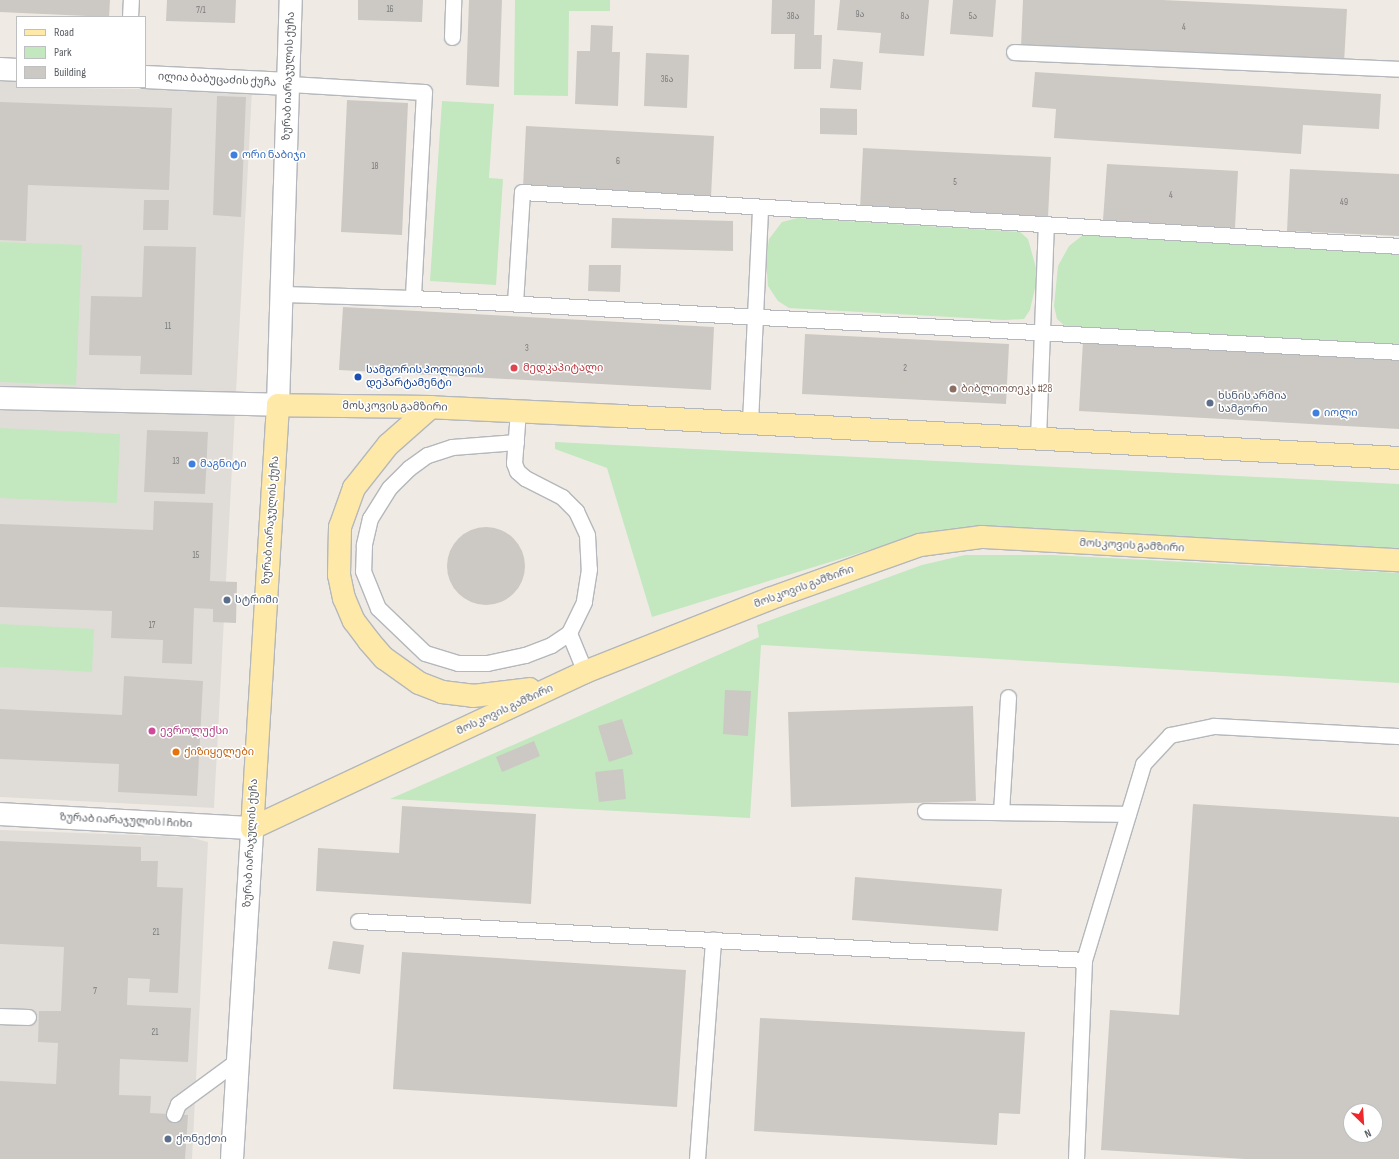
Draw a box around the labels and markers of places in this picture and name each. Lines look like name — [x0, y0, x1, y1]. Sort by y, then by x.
place label: ორი ნაბიჯი — [242, 148, 306, 162]
marker: ორი ნაბიჯი — [229, 150, 239, 160]
place label: მედკაპიტალი — [523, 361, 603, 375]
marker: მედკაპიტალი — [508, 362, 520, 374]
place label: სამგორის პოლიციის დეპარტამენტი — [366, 364, 484, 390]
marker: სამგორის პოლიციის დეპარტამენტი — [353, 372, 363, 382]
place label: ბიბლიოთეკა #28 — [961, 382, 1052, 396]
marker: ბიბლიოთეკა #28 — [948, 384, 958, 394]
place label: ხსნის არმია სამგორი — [1218, 390, 1287, 416]
marker: ხსნის არმია სამგორი — [1205, 398, 1215, 408]
place label: იოლი — [1324, 406, 1357, 420]
marker: იოლი — [1311, 408, 1321, 418]
place label: მაგნიტი — [200, 457, 247, 471]
marker: მაგნიტი — [187, 459, 197, 469]
place label: სტრიმი — [235, 593, 278, 607]
marker: სტრიმი — [222, 595, 232, 605]
place label: ევროლუქსი — [160, 724, 228, 738]
marker: ევროლუქსი — [147, 726, 157, 736]
place label: ქიზიყელები — [184, 745, 254, 759]
marker: ქიზიყელები — [171, 747, 181, 757]
place label: ქონექთი — [176, 1132, 227, 1146]
marker: ქონექთი — [163, 1134, 173, 1144]

